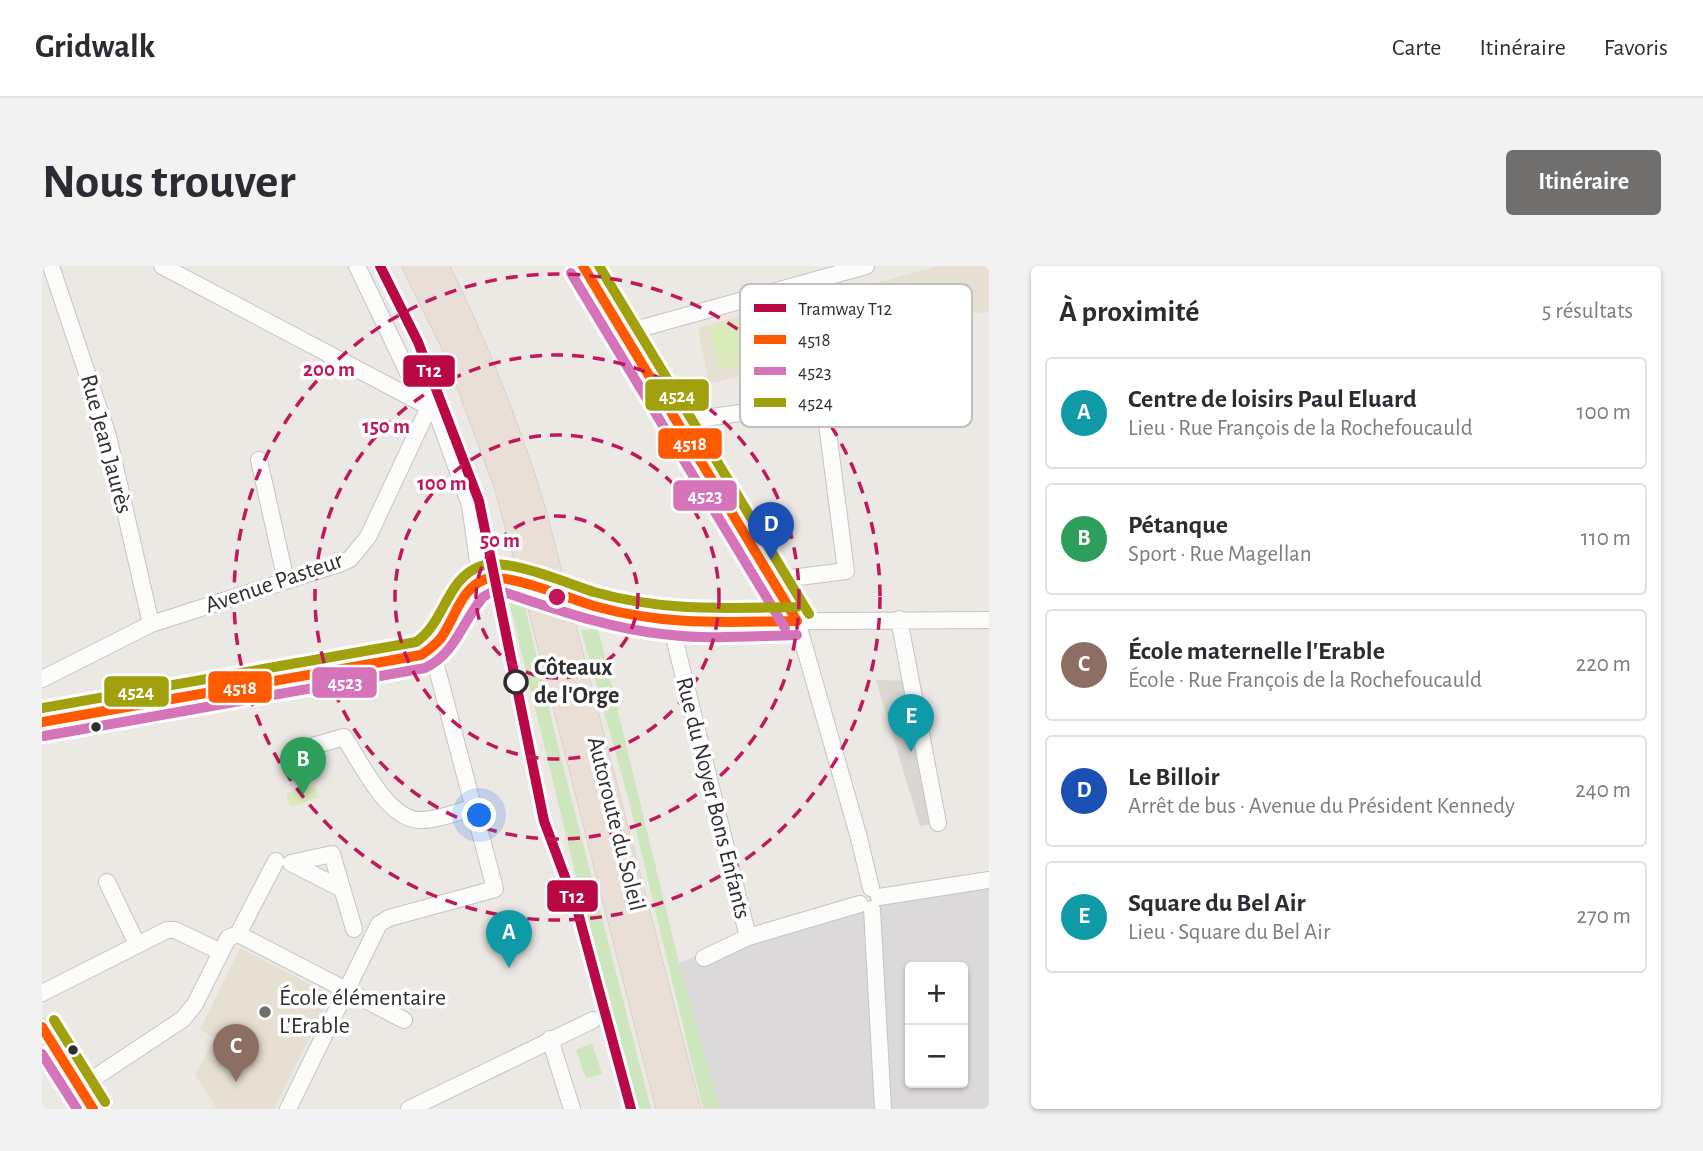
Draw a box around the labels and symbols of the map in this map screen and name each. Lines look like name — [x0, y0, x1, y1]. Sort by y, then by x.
legend — [740, 284, 972, 427]
text: Tramway T12 — [798, 300, 893, 319]
text: 4518 — [798, 331, 831, 350]
line badge: T12 — [402, 354, 456, 388]
text: 200 m — [303, 359, 355, 380]
text: T12 — [416, 362, 442, 381]
text: 4523 — [798, 363, 832, 382]
street label: Rue Jean Jaurès — [76, 372, 136, 516]
line badge: 4524 — [644, 378, 710, 412]
text: 4524 — [659, 387, 696, 406]
text: 4524 — [798, 394, 833, 413]
text: 150 m — [362, 416, 410, 437]
line badge: 4518 — [657, 427, 723, 460]
text: 4518 — [673, 435, 707, 454]
text: 100 m — [417, 473, 467, 494]
line badge: 4523 — [672, 479, 738, 512]
text: 4523 — [688, 487, 722, 506]
pin: D — [748, 502, 794, 560]
text: 50 m — [480, 530, 520, 551]
street label: Avenue Pasteur — [202, 548, 346, 618]
centre of rings — [545, 585, 569, 609]
place label: Côteaux de l'Orge — [534, 656, 619, 708]
line badge: 4523 — [311, 666, 378, 699]
line badge: 4518 — [207, 670, 273, 704]
marker: Côteaux de l'Orge — [504, 670, 528, 694]
text: 4523 — [328, 674, 362, 693]
line badge: 4524 — [103, 675, 170, 708]
street label: Rue du Noyer Bons Enfants — [671, 675, 755, 921]
text: 4518 — [223, 679, 257, 698]
text: 4524 — [118, 683, 155, 702]
pin: E — [888, 694, 934, 752]
unlabelled marker — [89, 720, 103, 734]
street label: Autoroute du Soleil — [583, 734, 649, 914]
pin: B — [280, 737, 326, 795]
your location — [462, 798, 496, 832]
line badge: T12 — [546, 879, 599, 913]
text: T12 — [559, 888, 585, 907]
pin: A — [486, 910, 532, 968]
place label: École élémentaire L'Erable — [279, 984, 446, 1038]
marker: École élémentaire L'Erable — [257, 1004, 273, 1020]
pin: C — [213, 1024, 259, 1082]
unlabelled marker — [66, 1043, 80, 1057]

